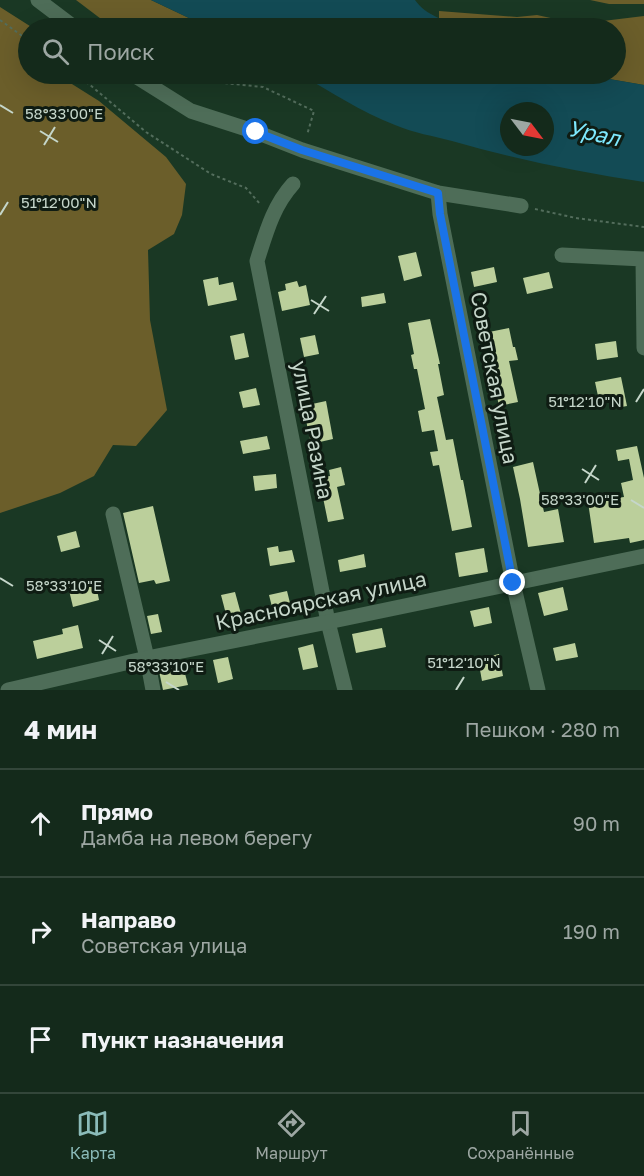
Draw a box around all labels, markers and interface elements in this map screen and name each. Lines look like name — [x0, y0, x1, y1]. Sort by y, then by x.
search box — [18, 18, 626, 84]
icon: search — [39, 35, 72, 68]
text: Поиск — [87, 38, 155, 65]
north arrow — [500, 102, 554, 156]
text: 58°33'00"E — [25, 104, 103, 122]
water label: Урал — [566, 114, 625, 152]
route start — [242, 118, 268, 144]
text: 51°12'00"N — [21, 193, 97, 211]
street label: Советская улица — [466, 290, 524, 466]
street label: улица Разина — [287, 358, 339, 501]
text: 51°12'10"N — [548, 392, 622, 410]
text: 58°33'00"E — [541, 490, 619, 508]
street label: Красноярская улица — [213, 565, 429, 635]
route end — [499, 569, 525, 595]
text: 58°33'10"E — [26, 576, 102, 594]
text: 51°12'10"N — [427, 653, 501, 671]
text: 58°33'10"E — [128, 657, 204, 675]
text: 4 мин — [24, 714, 97, 745]
text: Пешком · 280 m — [465, 717, 620, 741]
text: Прямо — [81, 798, 153, 825]
icon: ahead — [24, 807, 57, 840]
text: 90 m — [573, 811, 620, 835]
text: Дамба на левом берегу — [81, 825, 312, 849]
text: Направо — [81, 906, 176, 933]
icon: right — [24, 915, 57, 948]
text: 190 m — [563, 919, 620, 943]
text: Советская улица — [81, 933, 247, 957]
icon: arrive — [24, 1023, 57, 1056]
text: Пункт назначения — [81, 1026, 284, 1053]
tab: Карта — [70, 1107, 116, 1163]
tab: Маршрут — [255, 1107, 328, 1163]
tab: Сохранённые — [467, 1107, 574, 1163]

